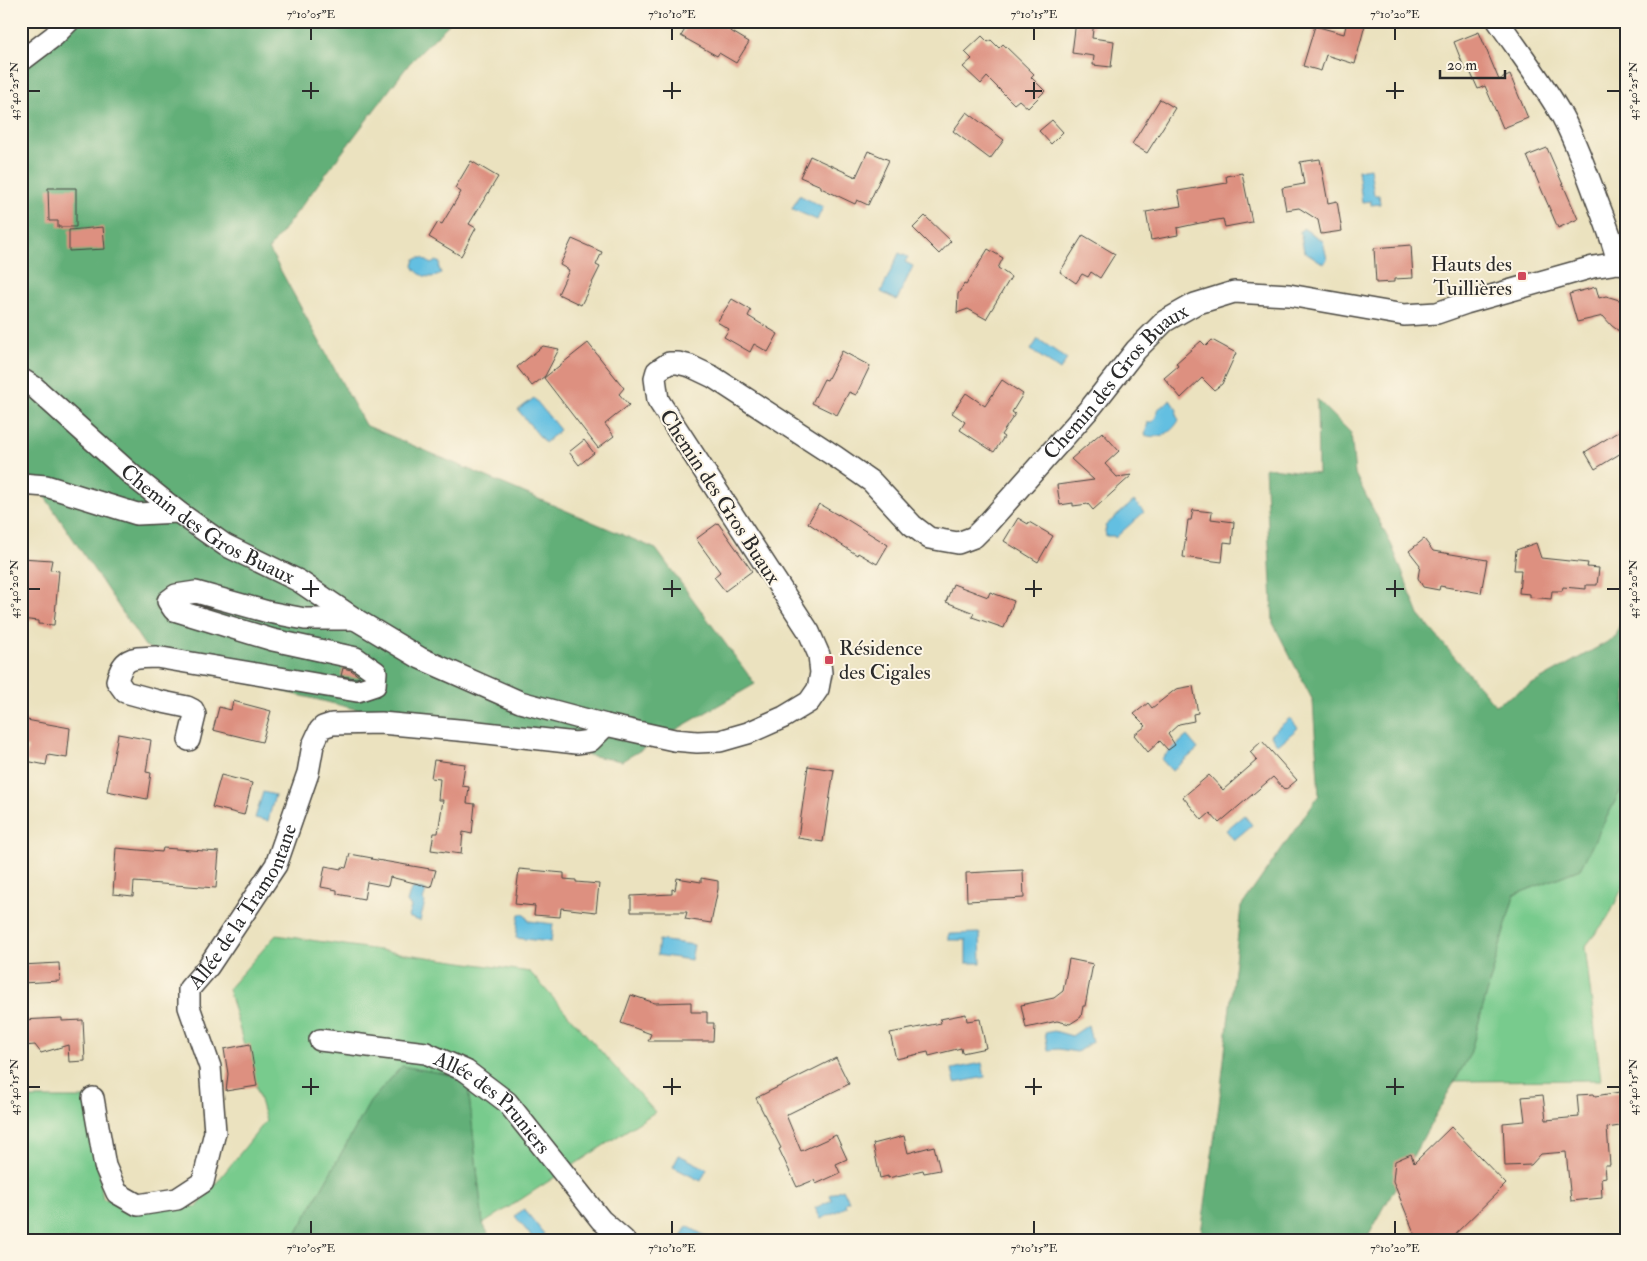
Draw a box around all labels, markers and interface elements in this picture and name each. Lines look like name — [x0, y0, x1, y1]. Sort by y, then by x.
text: 7°10'05"E — [287, 7, 336, 22]
text: 7°10'10"E — [648, 7, 696, 22]
text: 7°10'15"E — [1011, 7, 1058, 22]
text: 7°10'20"E — [1370, 7, 1420, 22]
scale bar — [1440, 48, 1504, 80]
text: 20 m — [1447, 56, 1477, 75]
text: 43°40'25"N — [7, 62, 22, 120]
text: 43°40'25"N — [1626, 62, 1641, 120]
place label: Hauts des Tuillières — [1431, 251, 1512, 302]
marker: Hauts des Tuillières — [1516, 270, 1528, 282]
street label: Chemin des Gros Buaux — [1037, 297, 1193, 465]
street label: Chemin des Gros Buaux — [653, 404, 787, 590]
street label: Chemin des Gros Buaux — [115, 458, 300, 591]
text: 43°40'20"N — [7, 559, 22, 619]
text: 43°40'20"N — [1626, 559, 1641, 619]
place label: Résidence des Cigales — [839, 635, 931, 686]
marker: Résidence des Cigales — [823, 654, 835, 666]
street label: Allée de la Tramontane — [181, 820, 303, 995]
street label: Allée des Pruniers — [429, 1045, 557, 1160]
text: 43°40'15"N — [7, 1058, 22, 1115]
text: 43°40'15"N — [1626, 1058, 1641, 1115]
text: 7°10'05"E — [287, 1241, 336, 1256]
text: 7°10'10"E — [648, 1241, 696, 1256]
text: 7°10'15"E — [1011, 1241, 1058, 1256]
text: 7°10'20"E — [1370, 1241, 1420, 1256]

